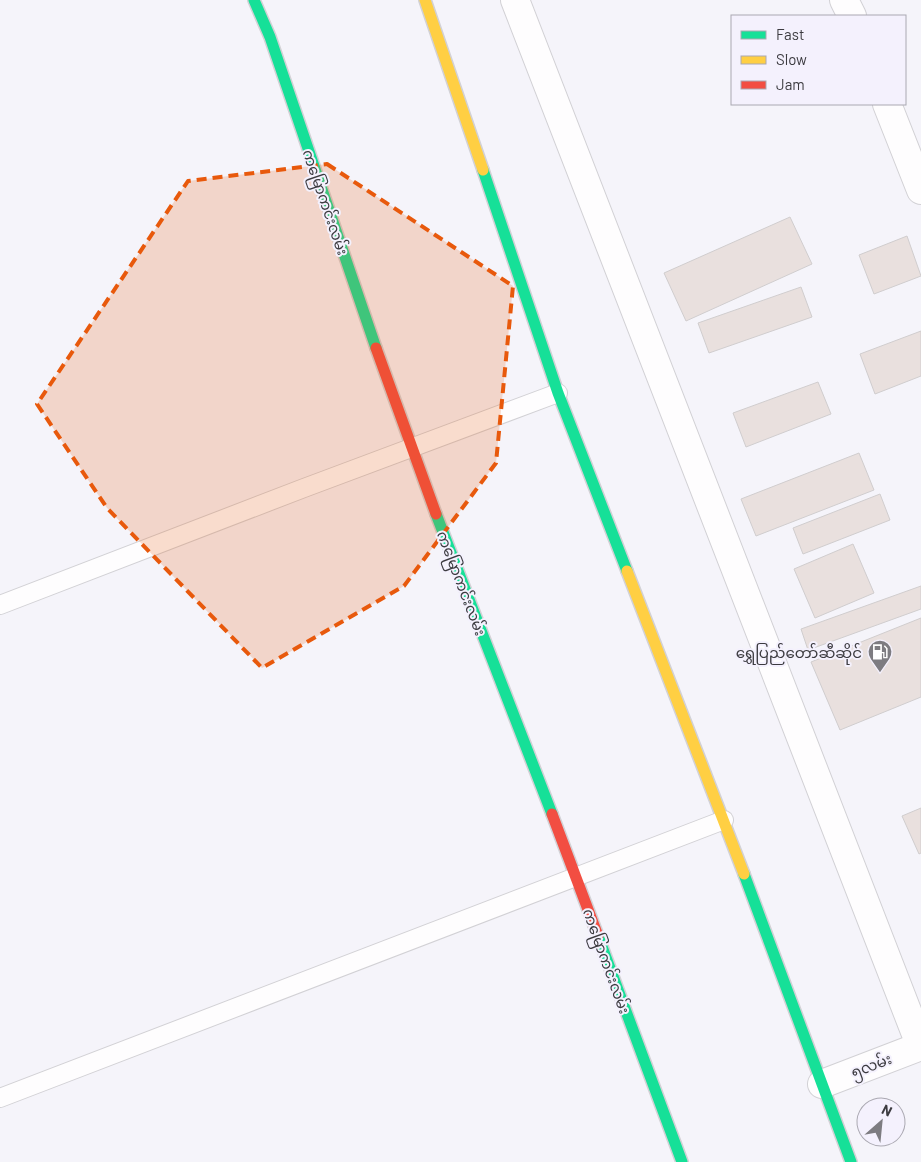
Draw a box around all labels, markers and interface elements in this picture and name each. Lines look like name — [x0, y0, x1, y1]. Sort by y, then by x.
legend — [731, 15, 906, 105]
text: Fast — [776, 25, 804, 43]
text: Slow — [776, 50, 807, 68]
text: Jam — [776, 75, 805, 93]
street label: ကမြောကင်းလမ်း — [296, 147, 353, 259]
street label: ကမြောကင်းလမ်း — [430, 528, 490, 639]
fuel station icon: ရွှေပြည်တော်ဆီဆိုင် — [867, 639, 893, 673]
place label: ရွှေပြည်တော်ဆီဆိုင် — [736, 643, 862, 665]
street label: ကမြောကင်းလမ်း — [576, 906, 634, 1017]
street label: ၅လမ်း — [848, 1049, 895, 1085]
north arrow — [856, 1097, 906, 1147]
text: N — [879, 1100, 895, 1120]

